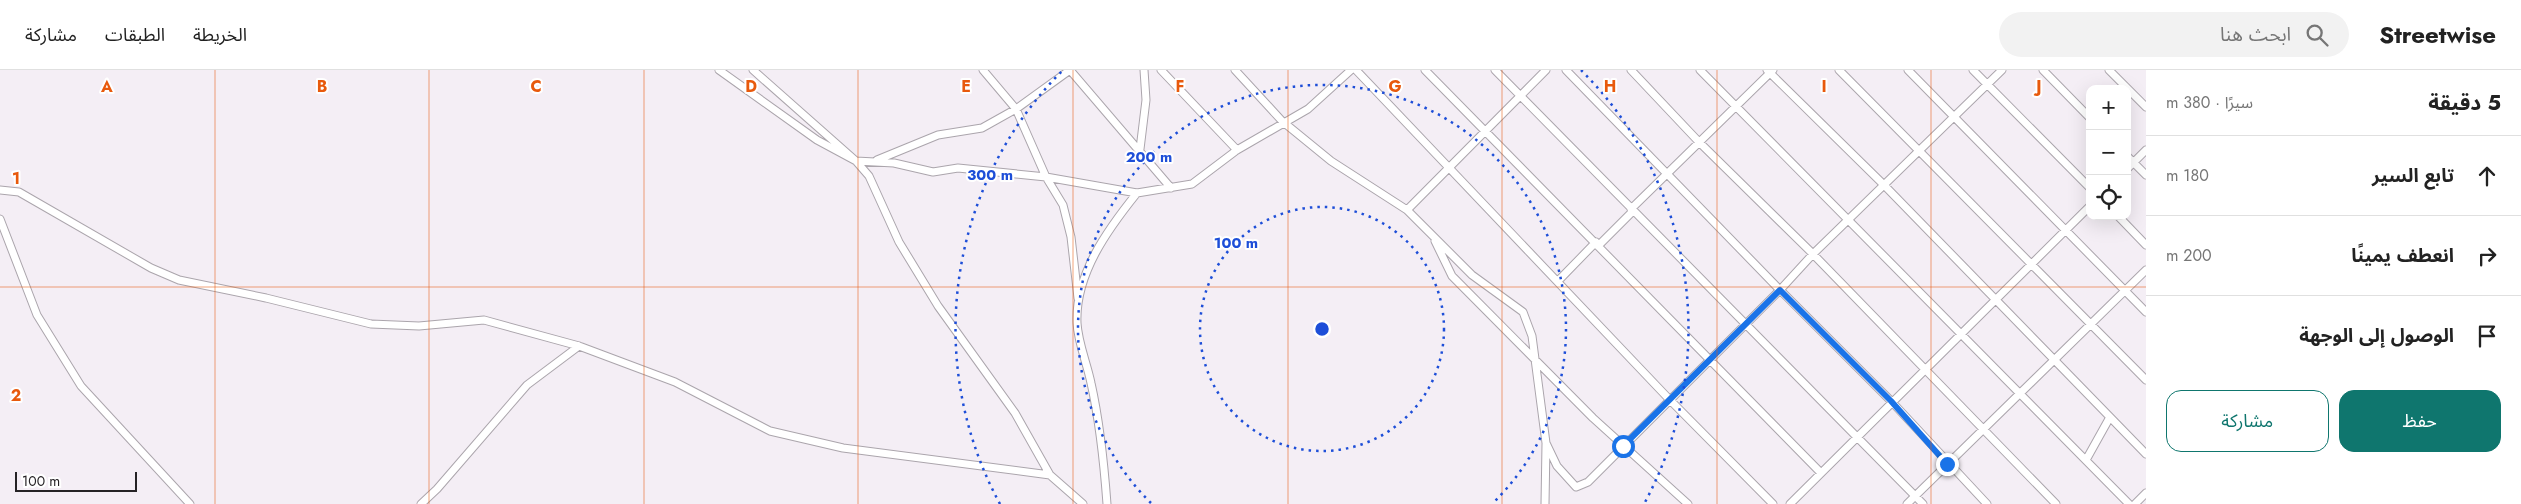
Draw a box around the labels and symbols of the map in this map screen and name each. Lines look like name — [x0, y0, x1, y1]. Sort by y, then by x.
text: A — [100, 75, 113, 98]
text: B — [317, 75, 327, 98]
text: C — [530, 75, 542, 98]
text: D — [745, 75, 757, 98]
text: E — [961, 75, 971, 98]
text: F — [1176, 75, 1184, 98]
text: G — [1388, 75, 1402, 98]
text: H — [1604, 75, 1616, 98]
text: I — [1821, 75, 1827, 98]
text: J — [2033, 75, 2042, 98]
text: 200 m — [1126, 146, 1172, 168]
text: 300 m — [967, 164, 1013, 186]
text: 1 — [12, 167, 20, 190]
text: 100 m — [1214, 232, 1258, 254]
centre of rings — [1313, 320, 1331, 338]
text: 2 — [11, 384, 21, 407]
route start — [1612, 435, 1635, 458]
route end — [1936, 453, 1959, 476]
scale bar — [15, 469, 138, 492]

